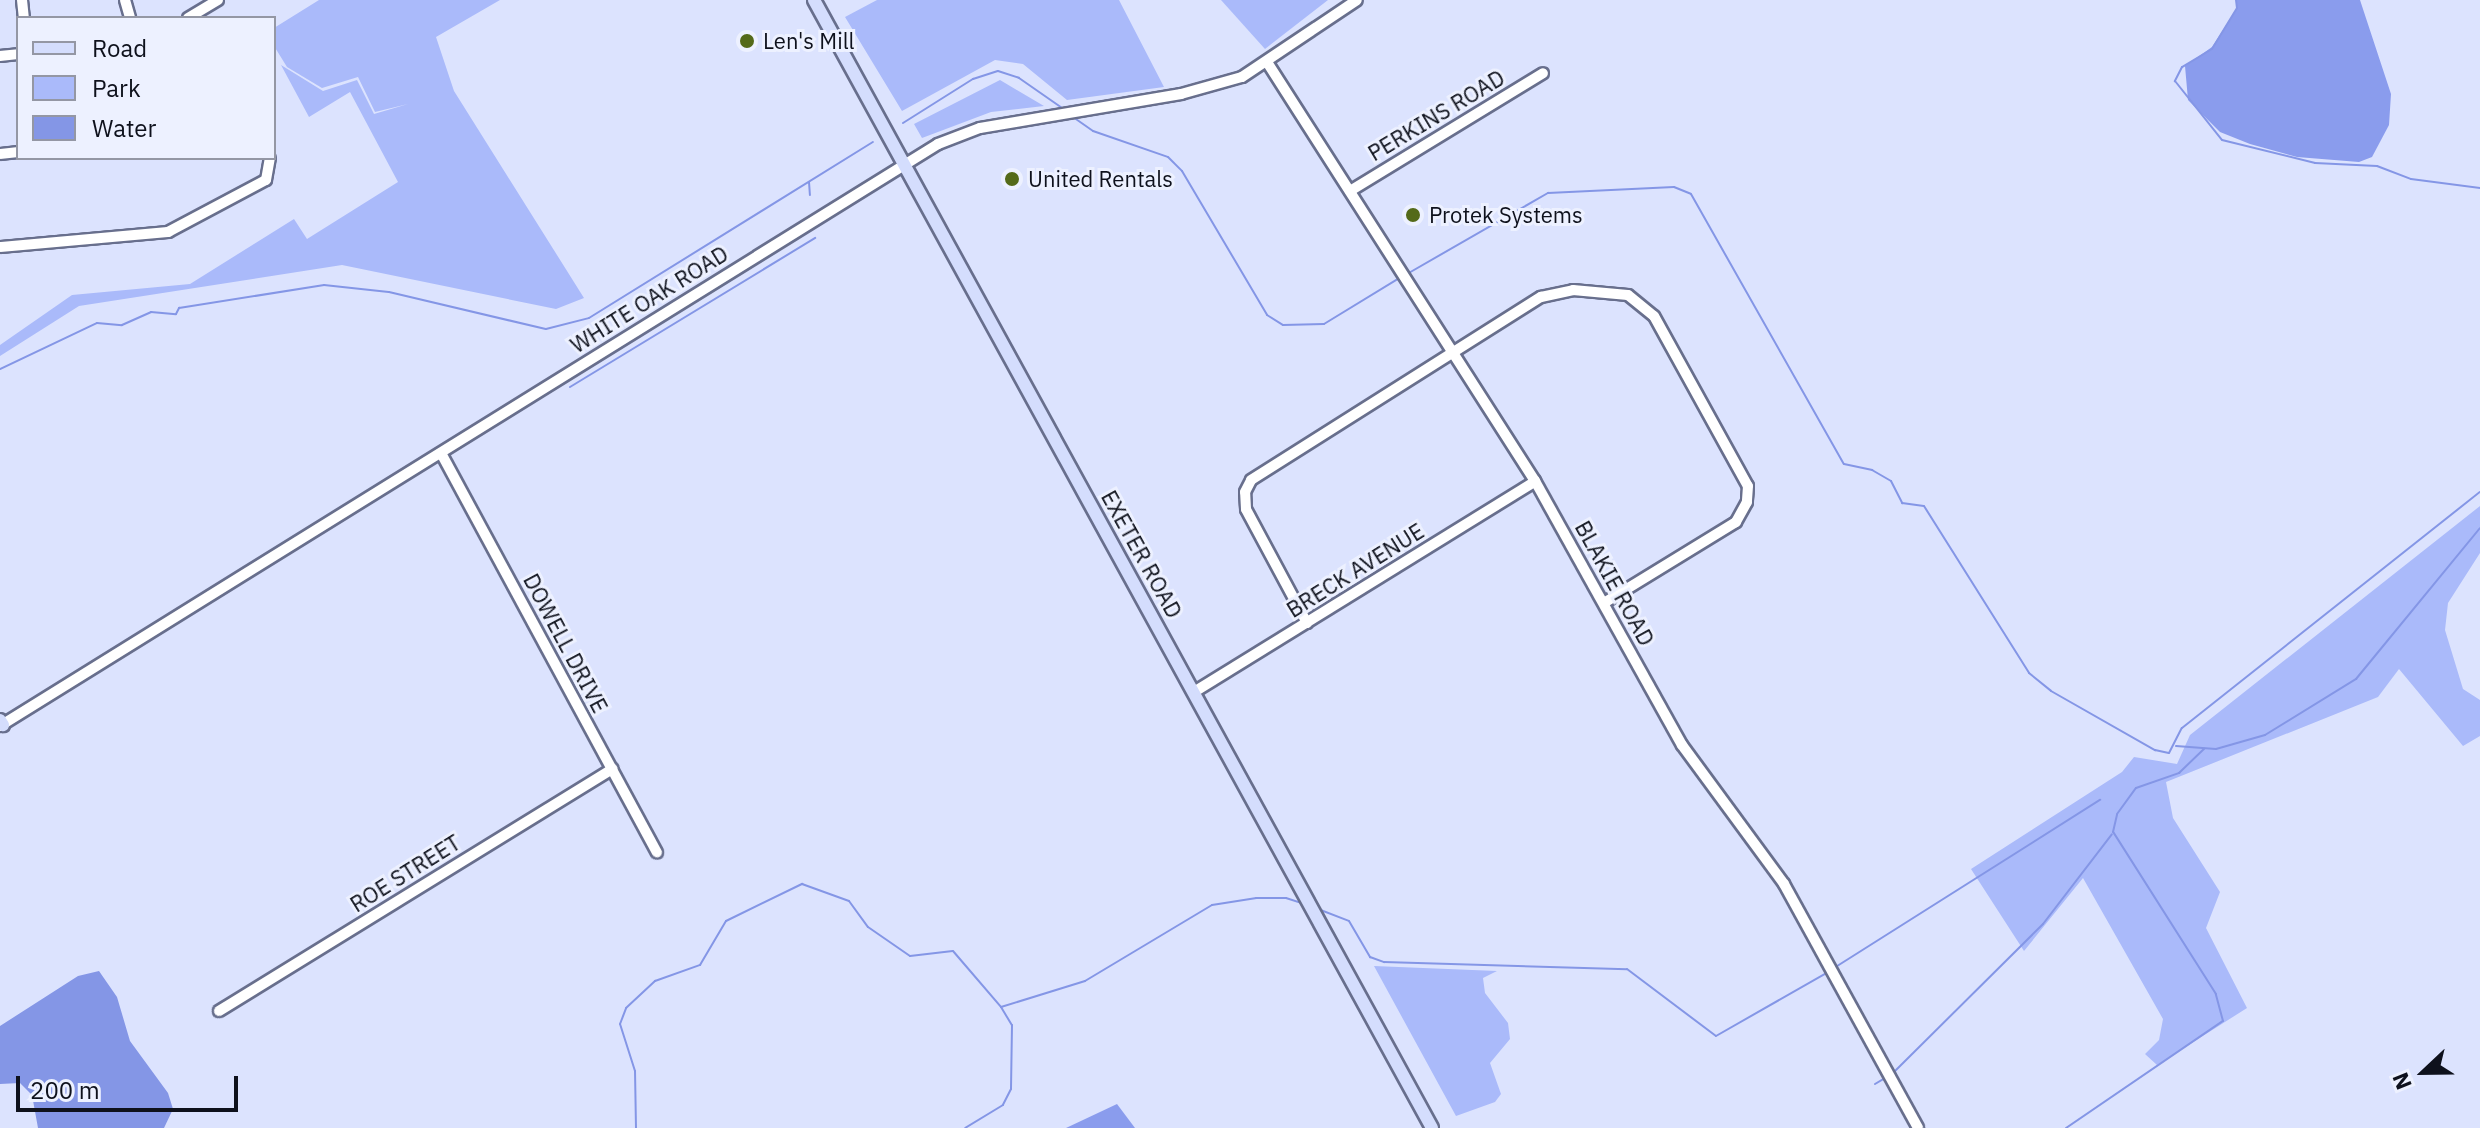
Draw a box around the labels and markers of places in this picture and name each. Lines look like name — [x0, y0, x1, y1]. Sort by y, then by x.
place label: Len's Mill — [763, 28, 854, 54]
marker: Len's Mill — [738, 32, 756, 50]
place label: United Rentals — [1028, 166, 1173, 192]
marker: United Rentals — [1003, 170, 1021, 188]
place label: Protek Systems — [1429, 202, 1583, 228]
marker: Protek Systems — [1404, 206, 1422, 224]

